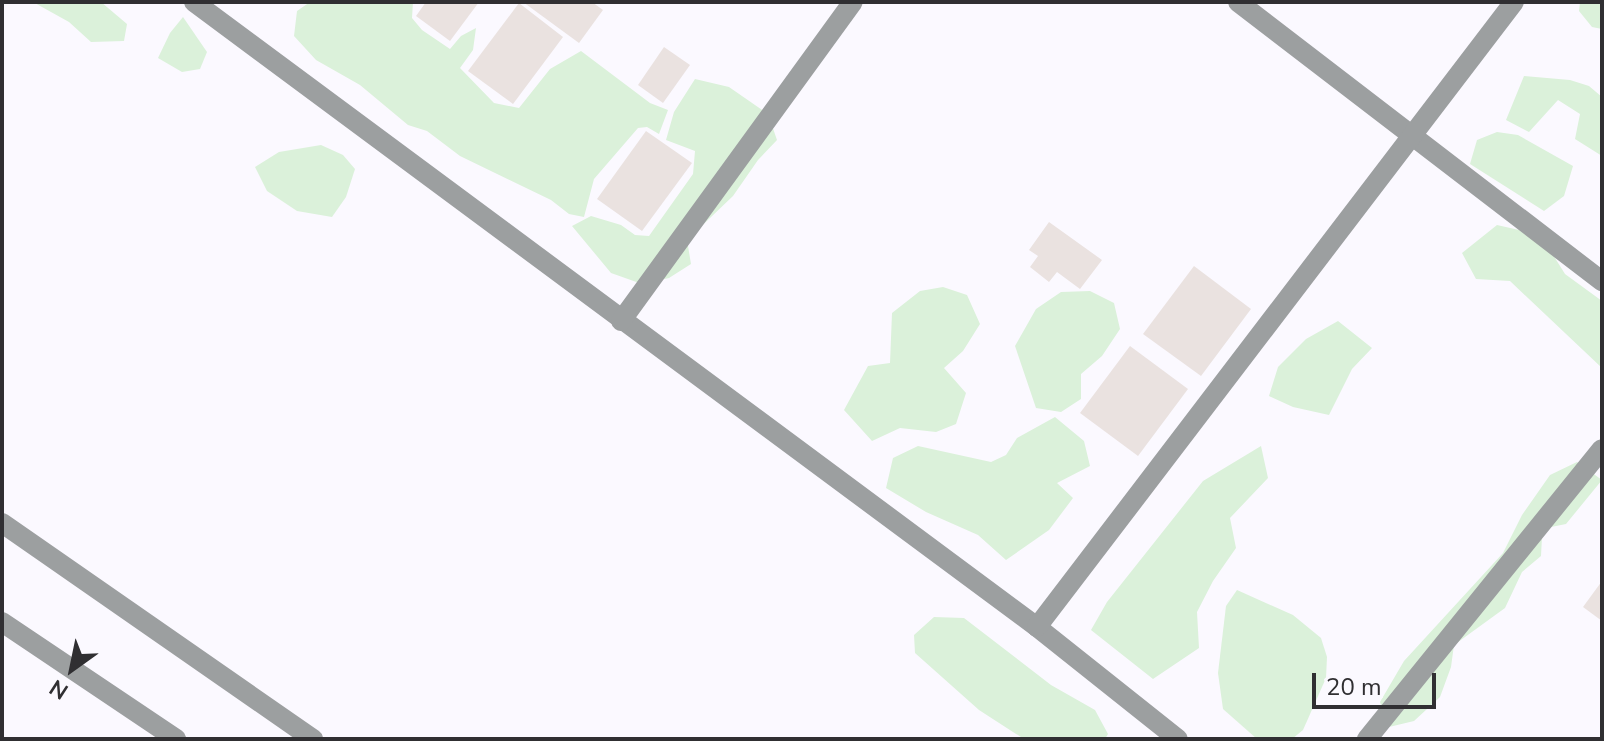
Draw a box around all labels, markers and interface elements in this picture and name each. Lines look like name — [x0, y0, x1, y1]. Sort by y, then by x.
north arrow — [32, 629, 112, 709]
scale bar — [1316, 657, 1440, 707]
text: 20 m — [1326, 671, 1382, 703]
text: N — [44, 672, 74, 706]

